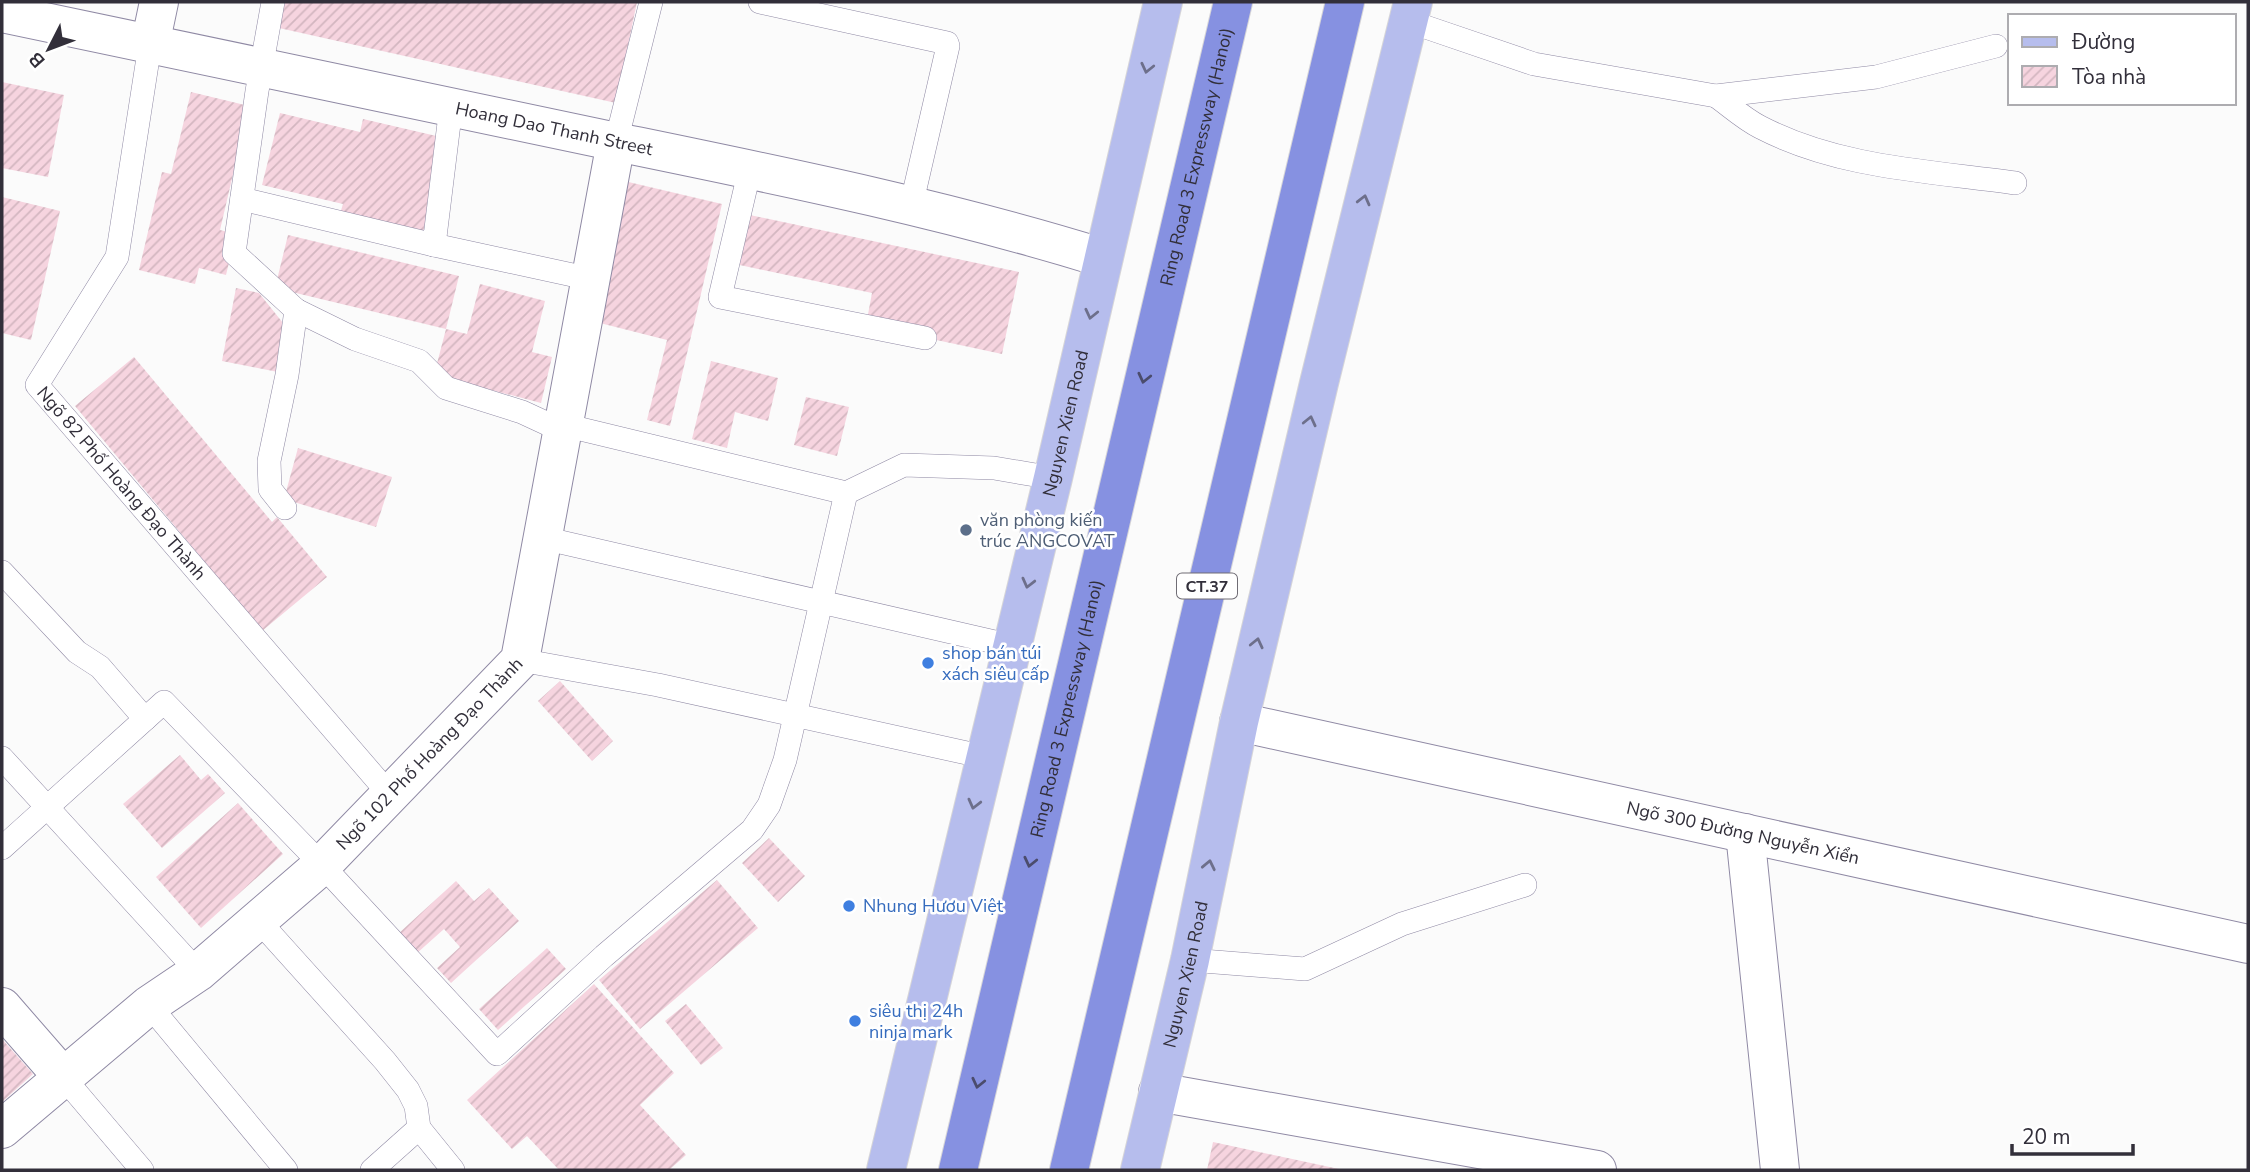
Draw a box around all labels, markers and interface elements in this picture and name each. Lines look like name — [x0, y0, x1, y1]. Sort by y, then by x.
north arrow — [14, 14, 84, 84]
legend — [2008, 14, 2236, 105]
street label: Ring Road 3 Expressway (Hanoi) — [1155, 25, 1239, 288]
text: Đường — [2071, 28, 2135, 56]
text: B — [23, 46, 51, 73]
one-way arrow — [1141, 62, 1156, 74]
text: Tòa nhà — [2072, 63, 2146, 91]
street label: Hoang Dao Thanh Street — [453, 96, 656, 161]
one-way arrow — [1356, 194, 1370, 206]
one-way arrow — [1084, 308, 1099, 320]
street label: Nguyen Xien Road — [1037, 348, 1094, 499]
one-way arrow — [1138, 372, 1153, 384]
street label: Ngõ 82 Phố Hoàng Đạo Thành — [31, 381, 212, 585]
one-way arrow — [1302, 415, 1316, 427]
place label: văn phòng kiến trúc ANGCOVAT — [980, 508, 1115, 553]
marker: văn phòng kiến trúc ANGCOVAT — [958, 522, 974, 538]
road number: CT.37 — [1177, 573, 1237, 598]
one-way arrow — [1022, 577, 1036, 589]
street label: Ring Road 3 Expressway (Hanoi) — [1025, 577, 1109, 840]
one-way arrow — [1249, 637, 1264, 649]
place label: shop bán túi xách siêu cấp — [942, 641, 1050, 686]
street label: Ngõ 102 Phố Hoàng Đạo Thành — [331, 652, 528, 855]
marker: shop bán túi xách siêu cấp — [920, 655, 936, 671]
street label: Ngõ 300 Đường Nguyễn Xiển — [1624, 796, 1862, 870]
one-way arrow — [968, 798, 982, 810]
one-way arrow — [1024, 856, 1038, 868]
one-way arrow — [1201, 859, 1216, 871]
place label: Nhung Hươu Việt — [863, 894, 1004, 918]
marker: Nhung Hươu Việt — [841, 898, 857, 914]
street label: Nguyen Xien Road — [1158, 899, 1214, 1050]
place label: siêu thị 24h ninja mark — [869, 999, 963, 1044]
marker: siêu thị 24h ninja mark — [847, 1013, 863, 1029]
one-way arrow — [972, 1077, 986, 1089]
scale bar — [2012, 1112, 2133, 1156]
text: 20 m — [2022, 1123, 2071, 1151]

